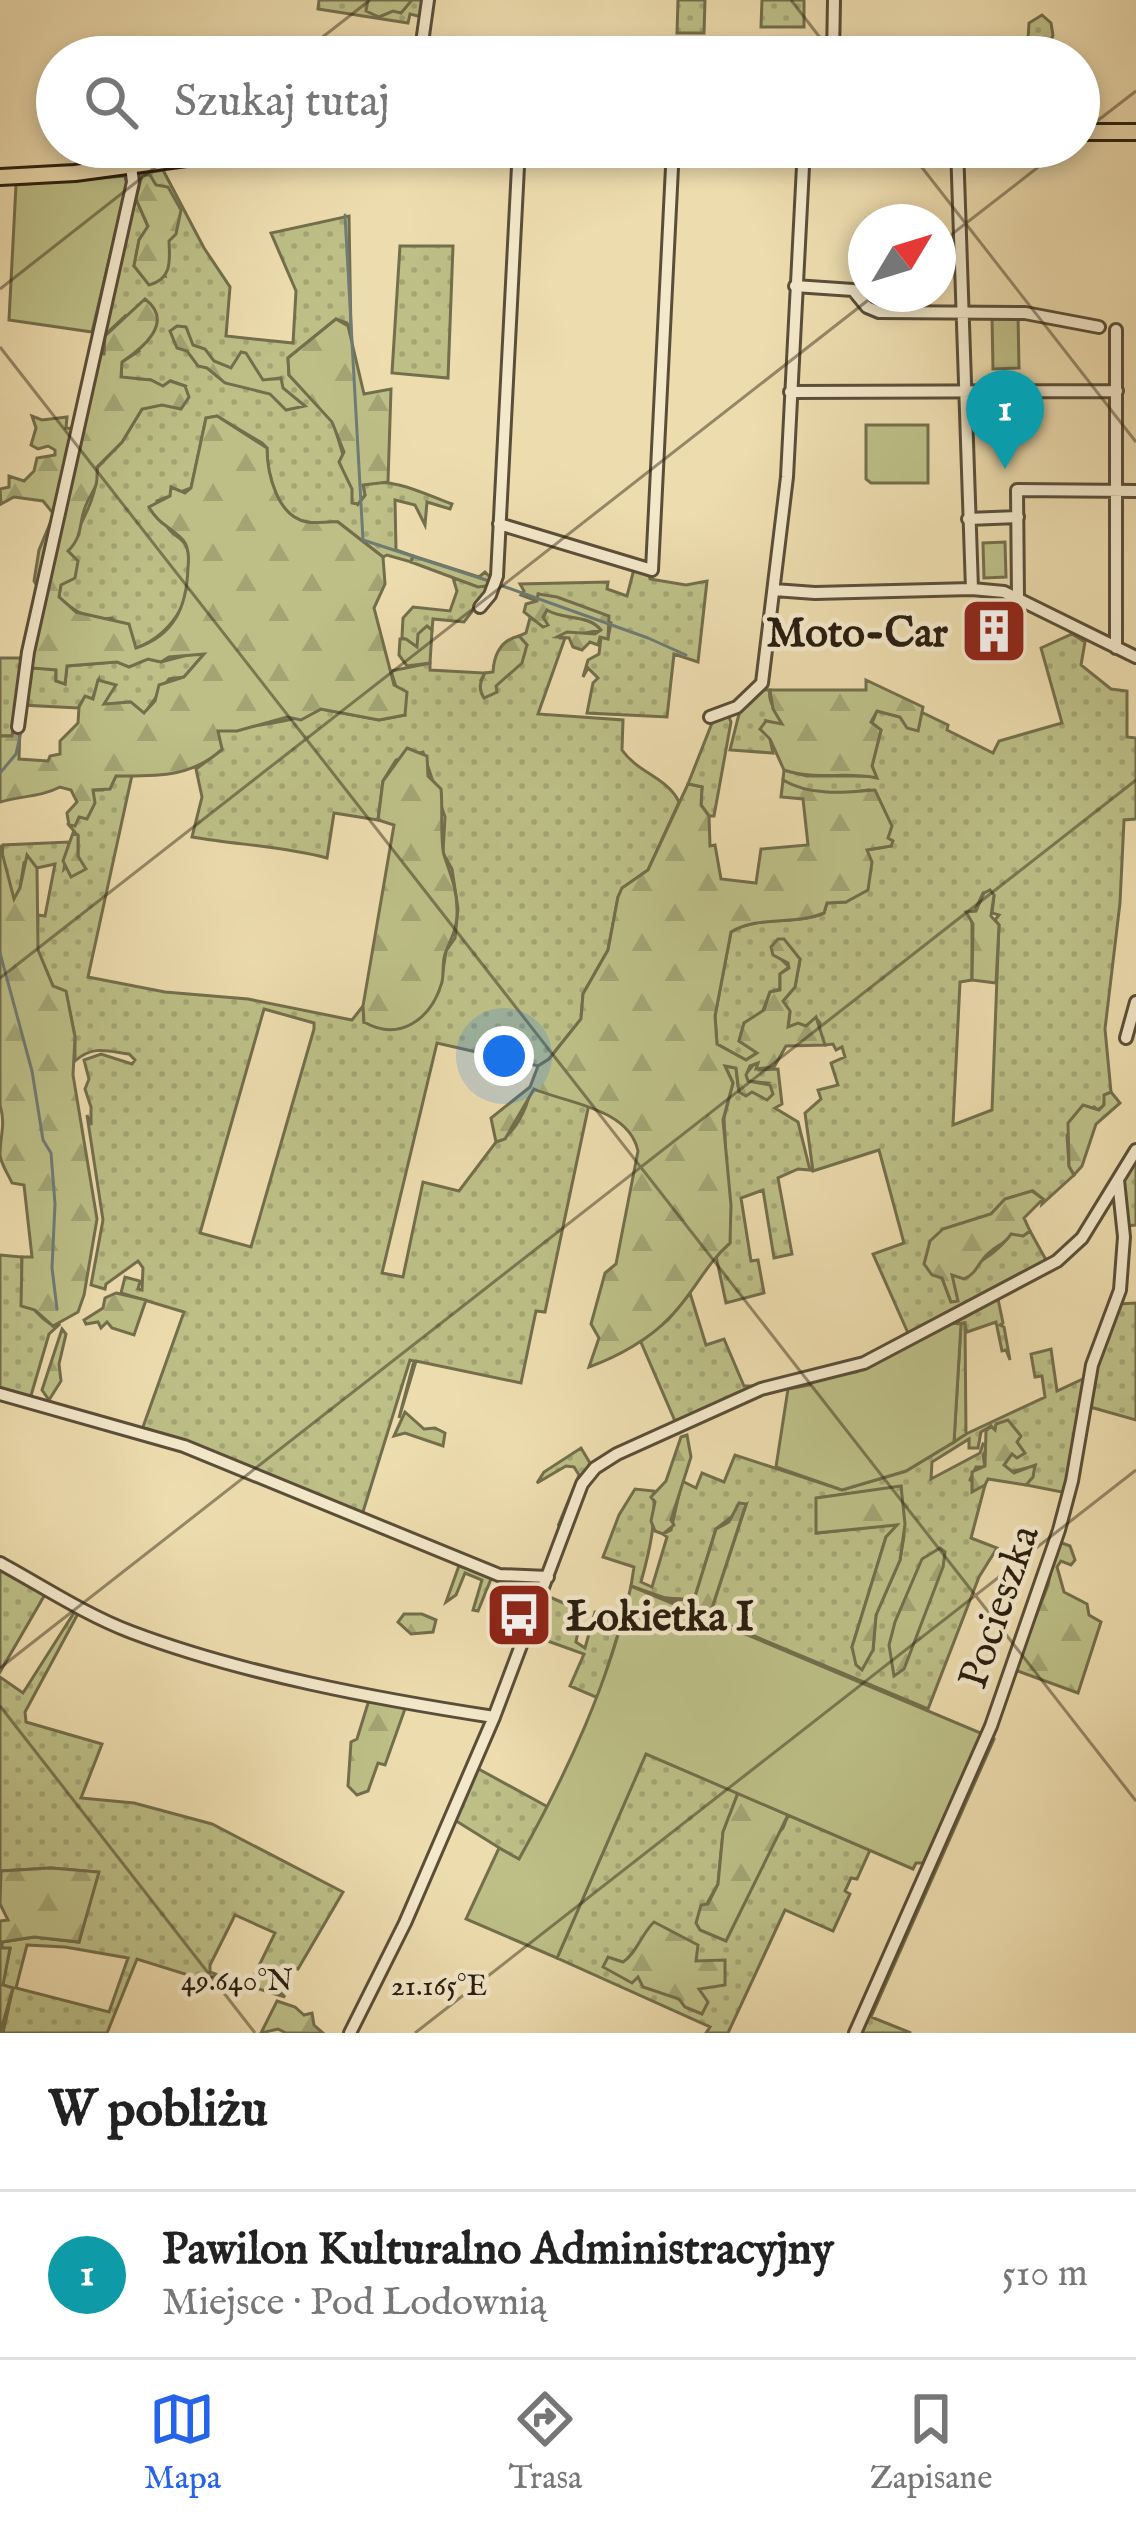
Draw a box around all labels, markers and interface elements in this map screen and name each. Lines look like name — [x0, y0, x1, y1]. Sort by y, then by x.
search box — [36, 36, 1100, 168]
icon: search — [78, 69, 144, 135]
text: Szukaj tutaj — [174, 74, 390, 131]
north arrow — [848, 204, 956, 312]
pin: 1 — [966, 370, 1044, 469]
building icon: Moto-Car — [959, 596, 1029, 666]
place label: Moto-Car — [766, 608, 949, 661]
your location — [474, 1026, 534, 1086]
street label: Pocieszka — [948, 1518, 1053, 1696]
bus stop icon: Łokietka I — [484, 1580, 554, 1650]
place label: Łokietka I — [566, 1592, 754, 1645]
text: 49.640°N — [181, 1963, 293, 2001]
text: 21.165°E — [391, 1968, 487, 2006]
text: W pobliżu — [48, 2079, 268, 2144]
text: Pawilon Kulturalno Administracyjny — [162, 2222, 834, 2279]
text: 1 — [80, 2250, 94, 2299]
text: 510 m — [1002, 2250, 1088, 2299]
text: Miejsce · Pod Lodownią — [162, 2279, 546, 2328]
tab: Mapa — [144, 2386, 221, 2500]
tab: Trasa — [509, 2386, 582, 2500]
tab: Zapisane — [870, 2386, 992, 2500]

